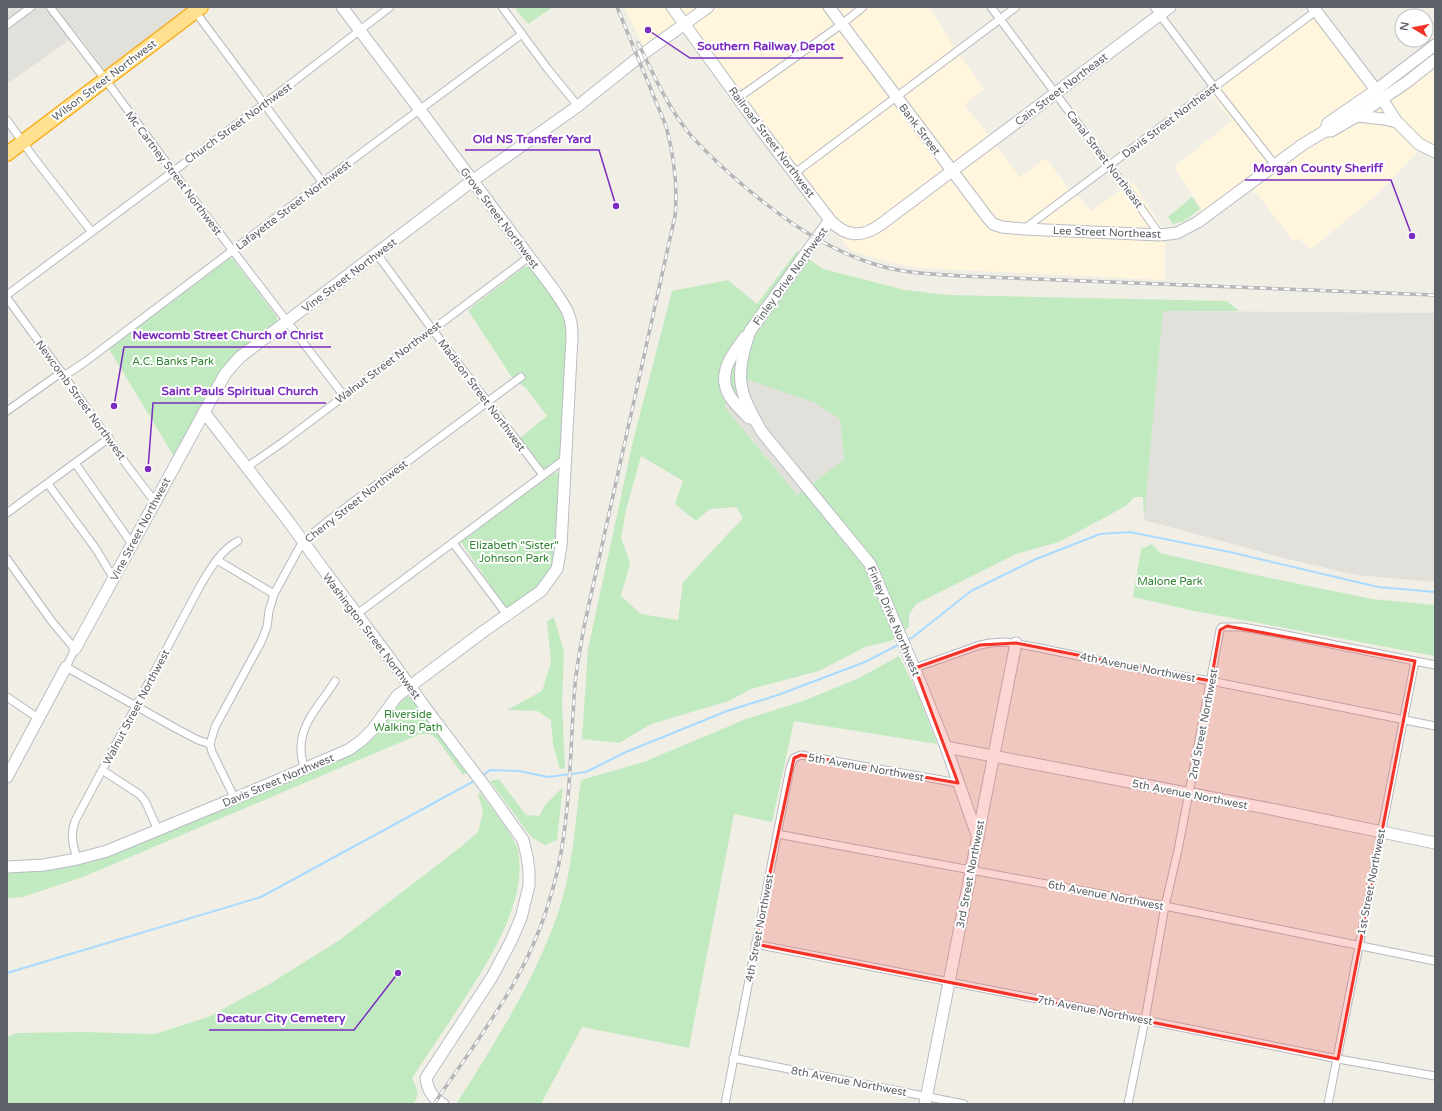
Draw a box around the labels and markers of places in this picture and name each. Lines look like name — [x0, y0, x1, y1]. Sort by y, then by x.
callout: Southern Railway Depot — [690, 34, 843, 58]
callout: Old NS Transfer Yard — [465, 126, 599, 150]
callout: Morgan County Sheriff — [1245, 156, 1391, 180]
callout: Newcomb Street Church of Christ — [124, 323, 331, 347]
callout: Saint Pauls Spiritual Church — [153, 379, 326, 403]
callout: Decatur City Cemetery — [209, 1006, 354, 1030]

